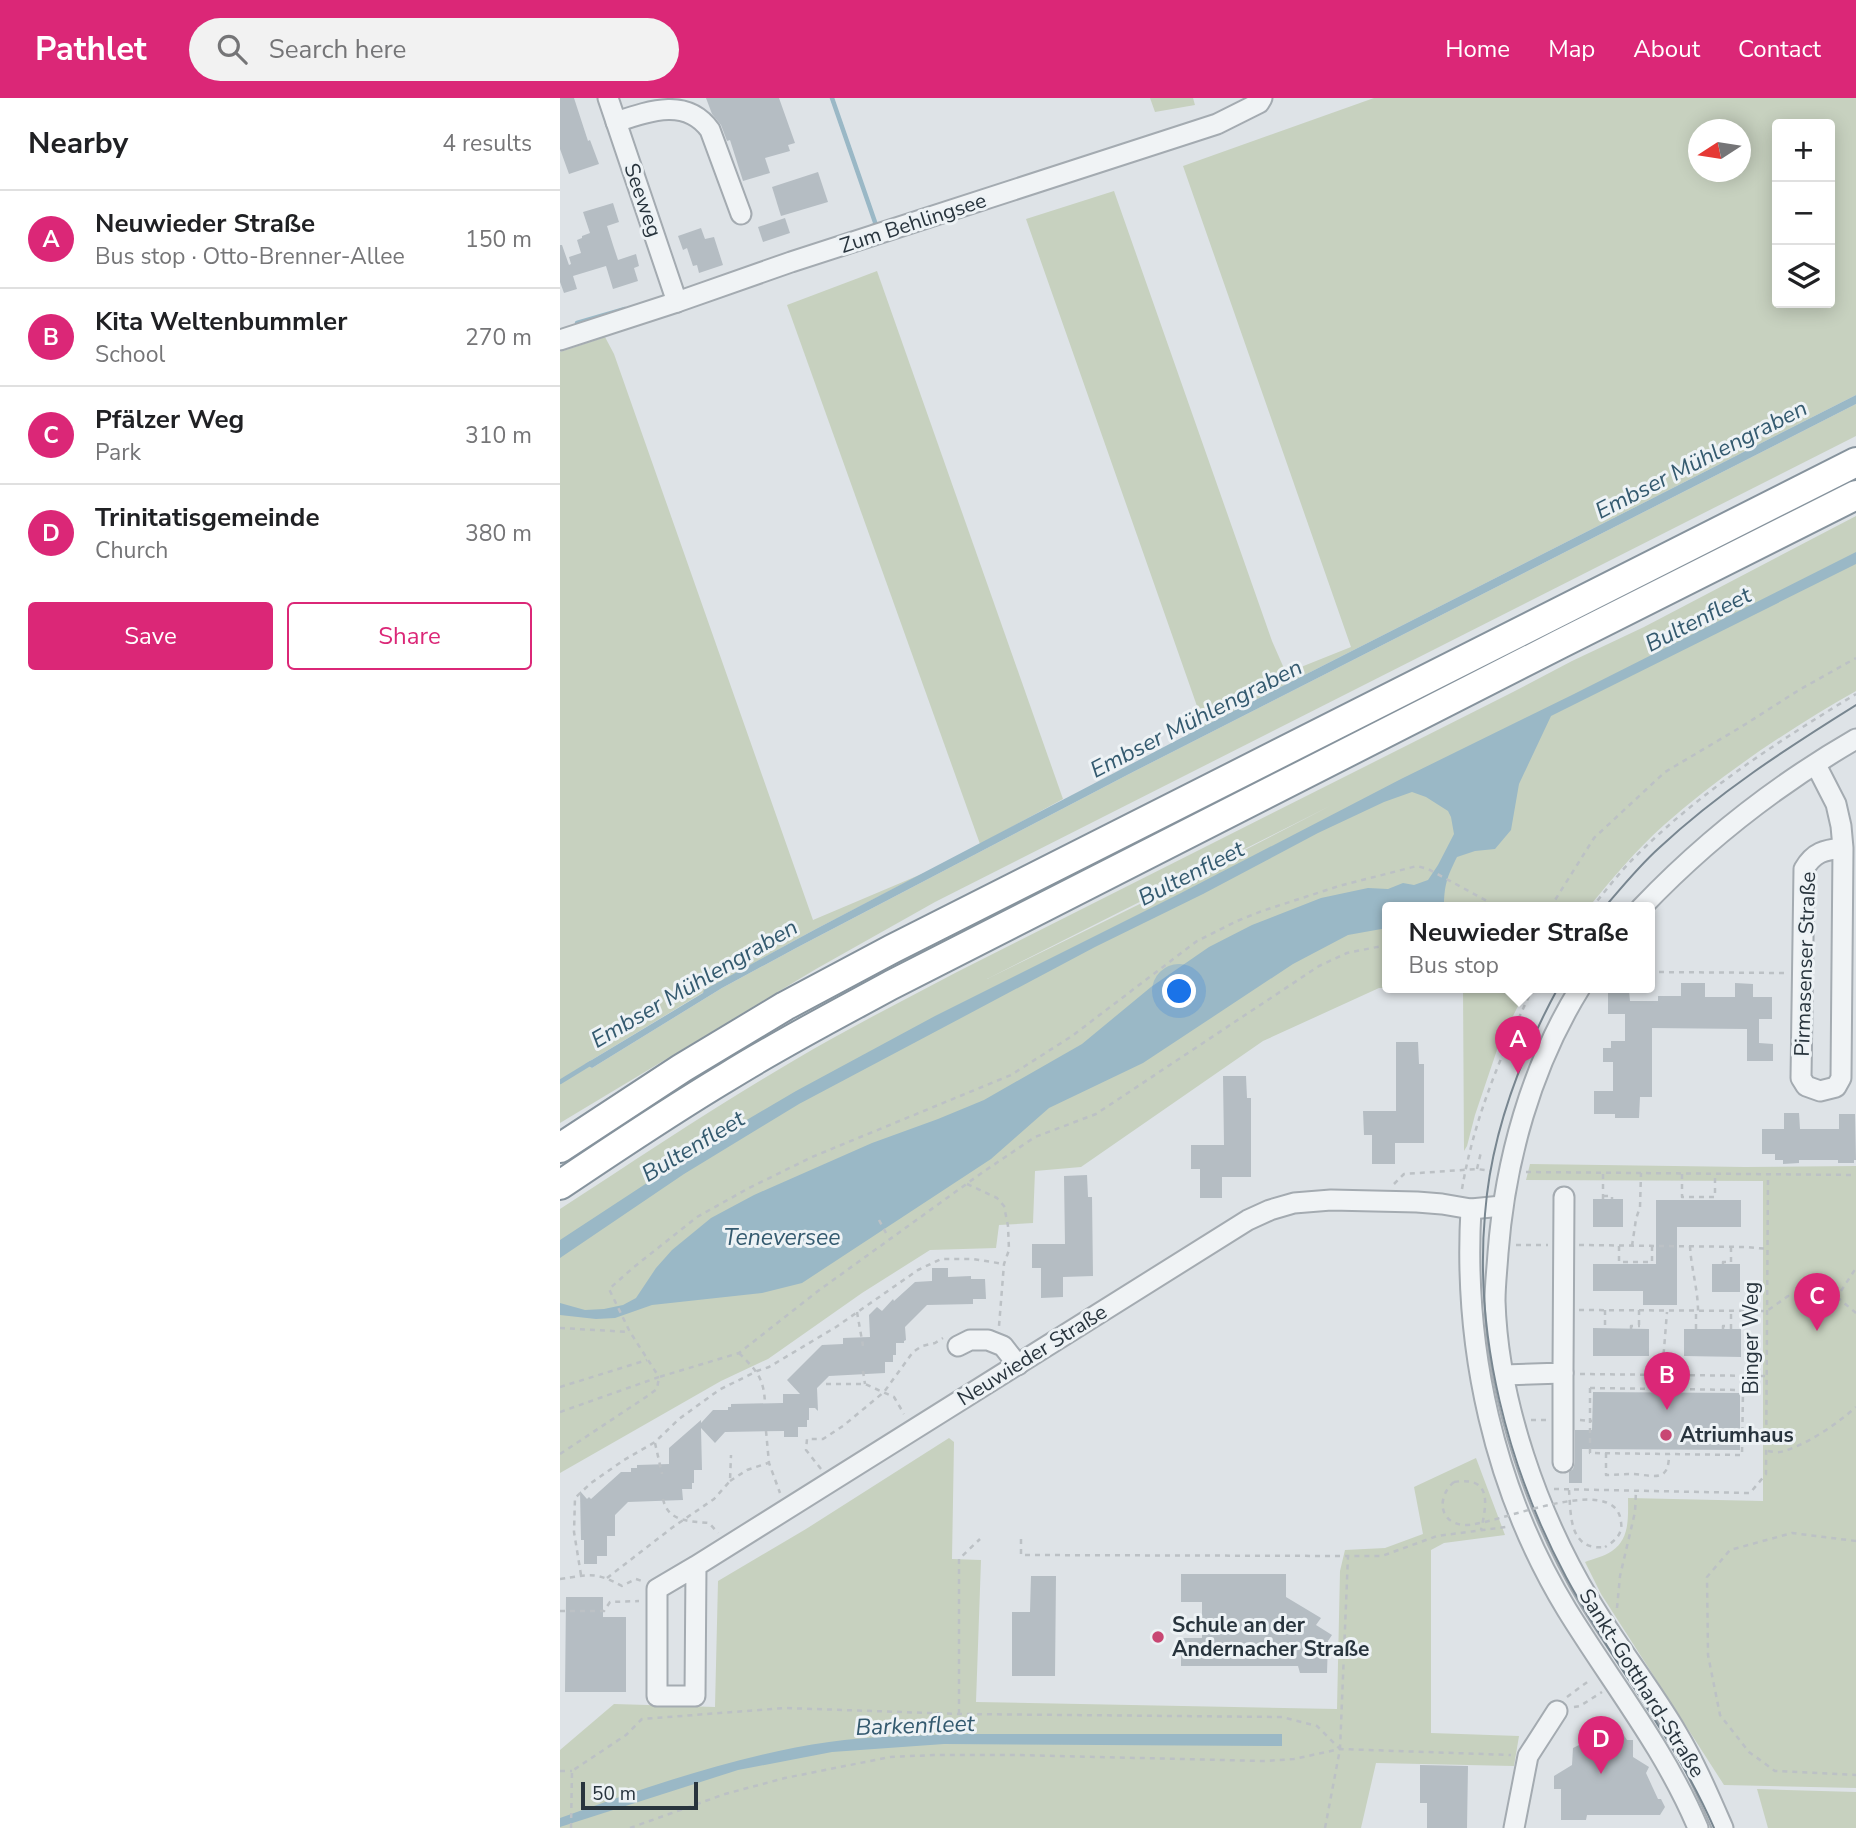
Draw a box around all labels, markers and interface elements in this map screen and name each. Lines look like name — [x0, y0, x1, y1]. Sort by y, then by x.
search box — [189, 18, 679, 81]
text: Pathlet — [35, 27, 147, 72]
icon: search — [213, 30, 251, 68]
text: Search here — [269, 32, 406, 67]
text: Home — [1445, 33, 1510, 65]
text: Map — [1548, 33, 1595, 65]
text: About — [1633, 33, 1700, 65]
text: Contact — [1738, 33, 1821, 65]
north arrow — [1688, 119, 1751, 182]
map controls — [1772, 119, 1835, 308]
button: + — [1772, 119, 1835, 182]
text: Nearby — [28, 123, 128, 164]
text: 4 results — [442, 128, 532, 159]
street label: Seeweg — [617, 159, 669, 241]
button: − — [1772, 182, 1835, 245]
street label: Zum Behlingsee — [836, 186, 990, 260]
text: Neuwieder Straße — [95, 206, 315, 241]
text: A — [42, 224, 60, 255]
text: 150 m — [465, 224, 532, 255]
text: Bus stop · Otto-Brenner-Allee — [95, 241, 405, 272]
button: layers — [1772, 245, 1835, 308]
text: Kita Weltenbummler — [95, 304, 347, 339]
text: B — [43, 322, 59, 353]
text: 270 m — [465, 322, 532, 353]
text: School — [95, 339, 165, 370]
water label: Embser Mühlengraben — [1590, 393, 1813, 526]
text: Pfälzer Weg — [95, 402, 244, 437]
text: C — [43, 420, 59, 451]
text: 310 m — [465, 420, 532, 451]
text: Park — [95, 437, 141, 468]
text: Trinitatisgemeinde — [95, 500, 320, 535]
text: D — [42, 518, 60, 549]
text: 380 m — [465, 518, 532, 549]
text: Church — [95, 535, 168, 566]
water label: Bultenfleet — [1640, 579, 1757, 659]
button: Save — [28, 602, 273, 670]
button: Share — [287, 602, 532, 670]
water label: Embser Mühlengraben — [1085, 652, 1308, 785]
water label: Bultenfleet — [1133, 833, 1250, 913]
street label: Pirmasenser Straße — [1788, 871, 1822, 1057]
popup — [1382, 902, 1655, 993]
water label: Embser Mühlengraben — [585, 911, 803, 1055]
text: Neuwieder Straße — [1408, 915, 1629, 950]
text: Bus stop — [1408, 950, 1499, 981]
your location — [1162, 974, 1196, 1008]
pin: A — [1495, 1016, 1541, 1074]
water label: Bultenfleet — [636, 1103, 751, 1189]
water label: Teneversee — [723, 1222, 841, 1253]
pin: C — [1794, 1273, 1840, 1331]
street label: Binger Weg — [1737, 1282, 1765, 1394]
street label: Neuwieder Straße — [952, 1298, 1112, 1412]
pin: B — [1644, 1352, 1690, 1410]
place label: Atriumhaus — [1680, 1421, 1794, 1449]
marker: Atriumhaus — [1658, 1427, 1674, 1443]
street label: Sankt-Gotthard-Straße — [1572, 1583, 1712, 1783]
place label: Schule an der Andernacher Straße — [1172, 1611, 1369, 1663]
marker: Schule an der Andernacher Straße — [1150, 1629, 1166, 1645]
water label: Barkenfleet — [855, 1708, 976, 1743]
pin: D — [1578, 1716, 1624, 1774]
scale bar — [581, 1779, 698, 1811]
text: 50 m — [592, 1781, 636, 1807]

